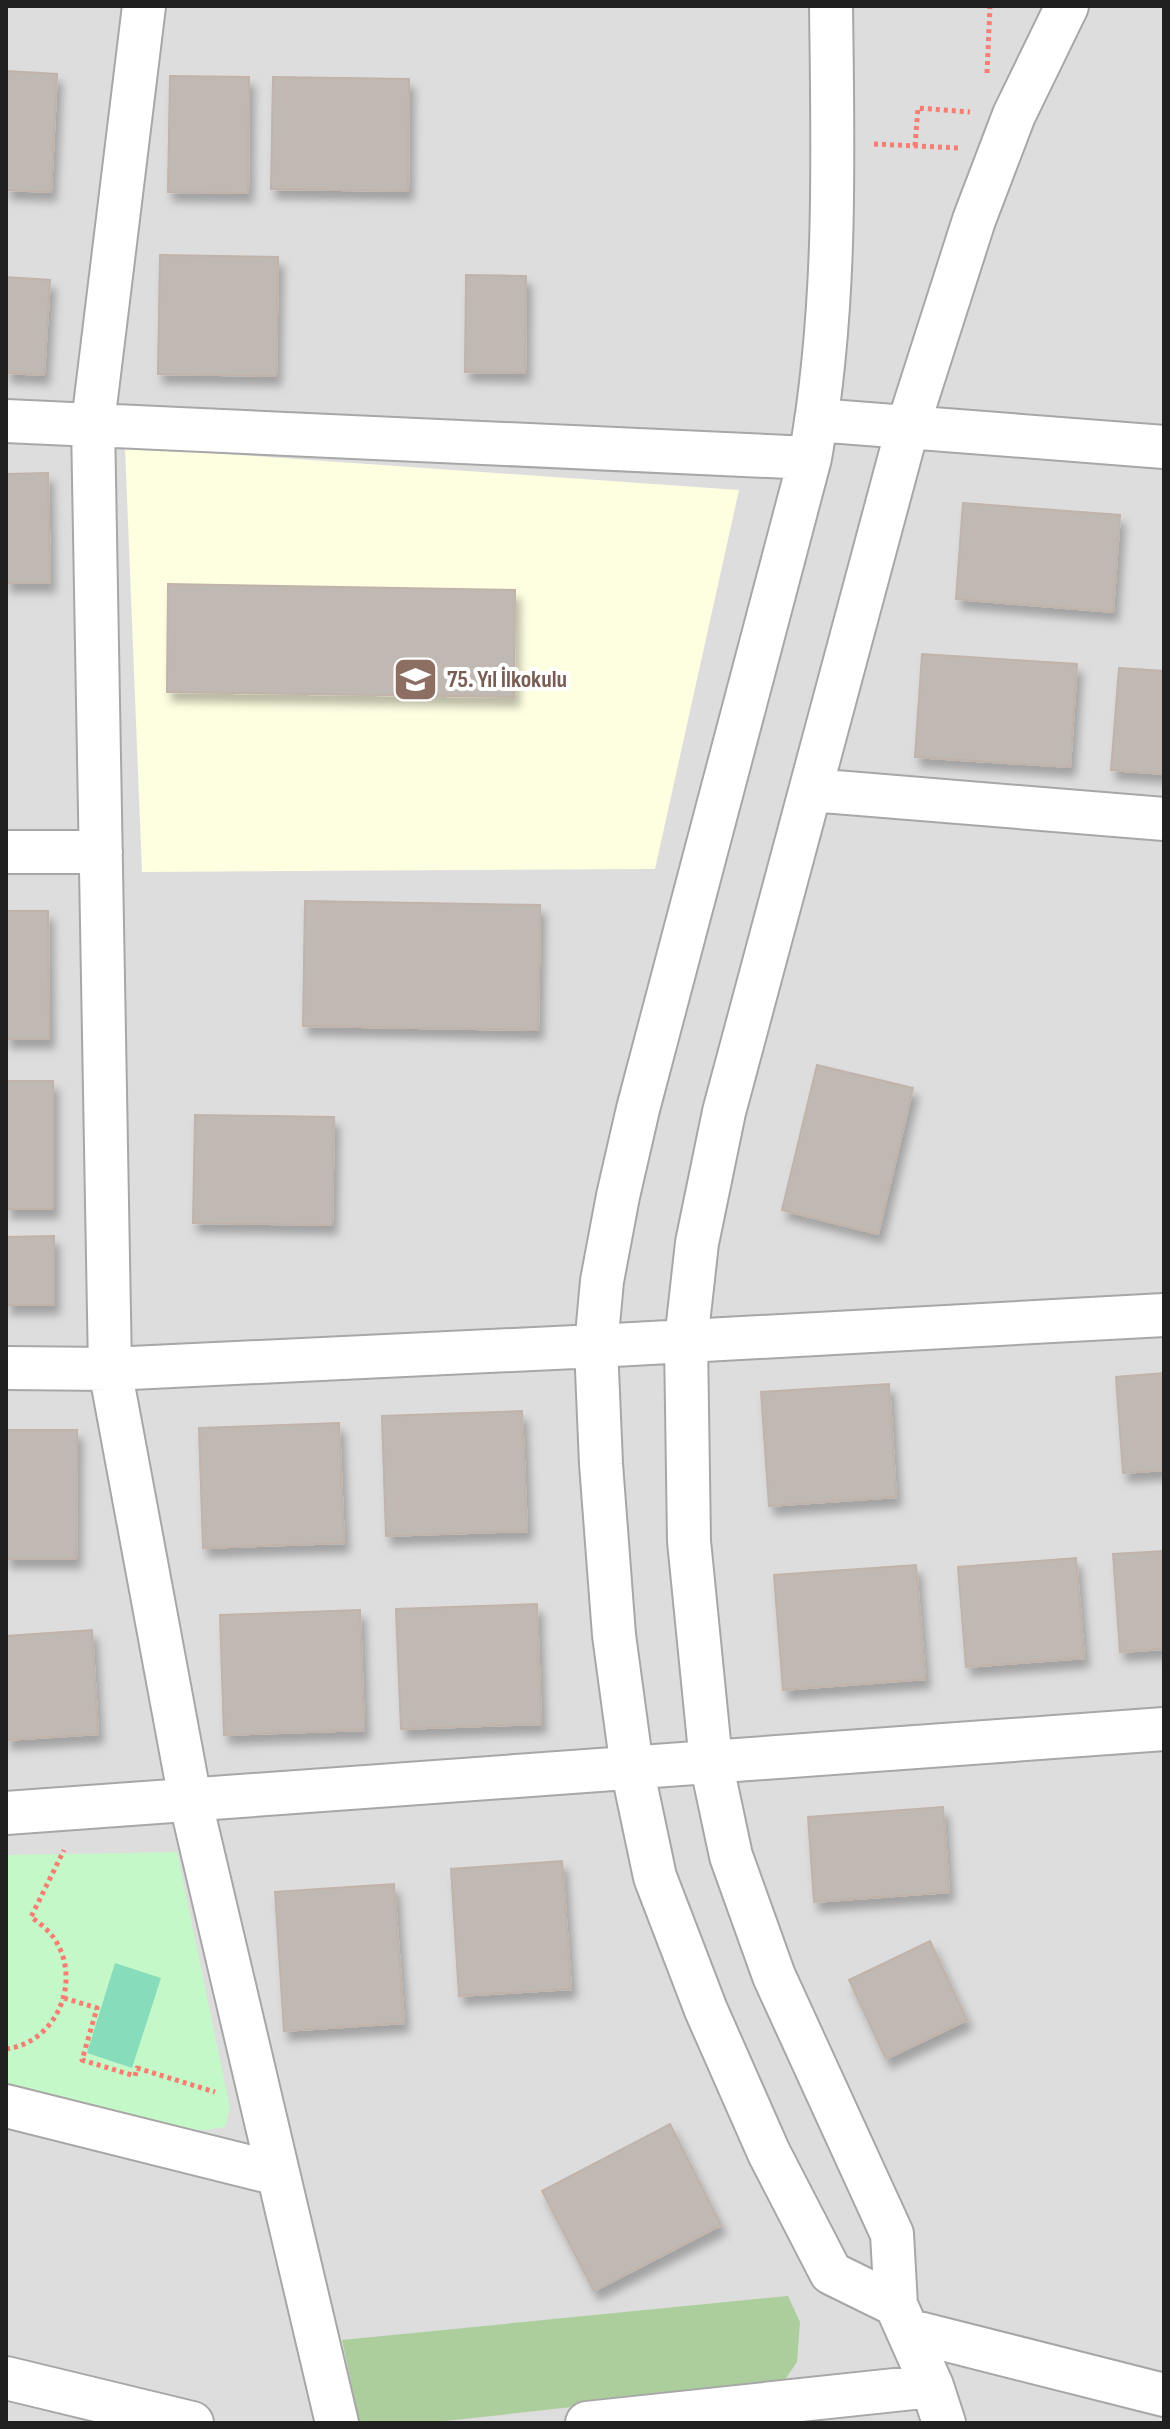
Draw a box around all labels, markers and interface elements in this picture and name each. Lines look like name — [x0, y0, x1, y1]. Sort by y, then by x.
school or university icon: 75. Yıl İlkokulu — [392, 655, 440, 703]
place label: 75. Yıl İlkokulu — [447, 665, 567, 694]

